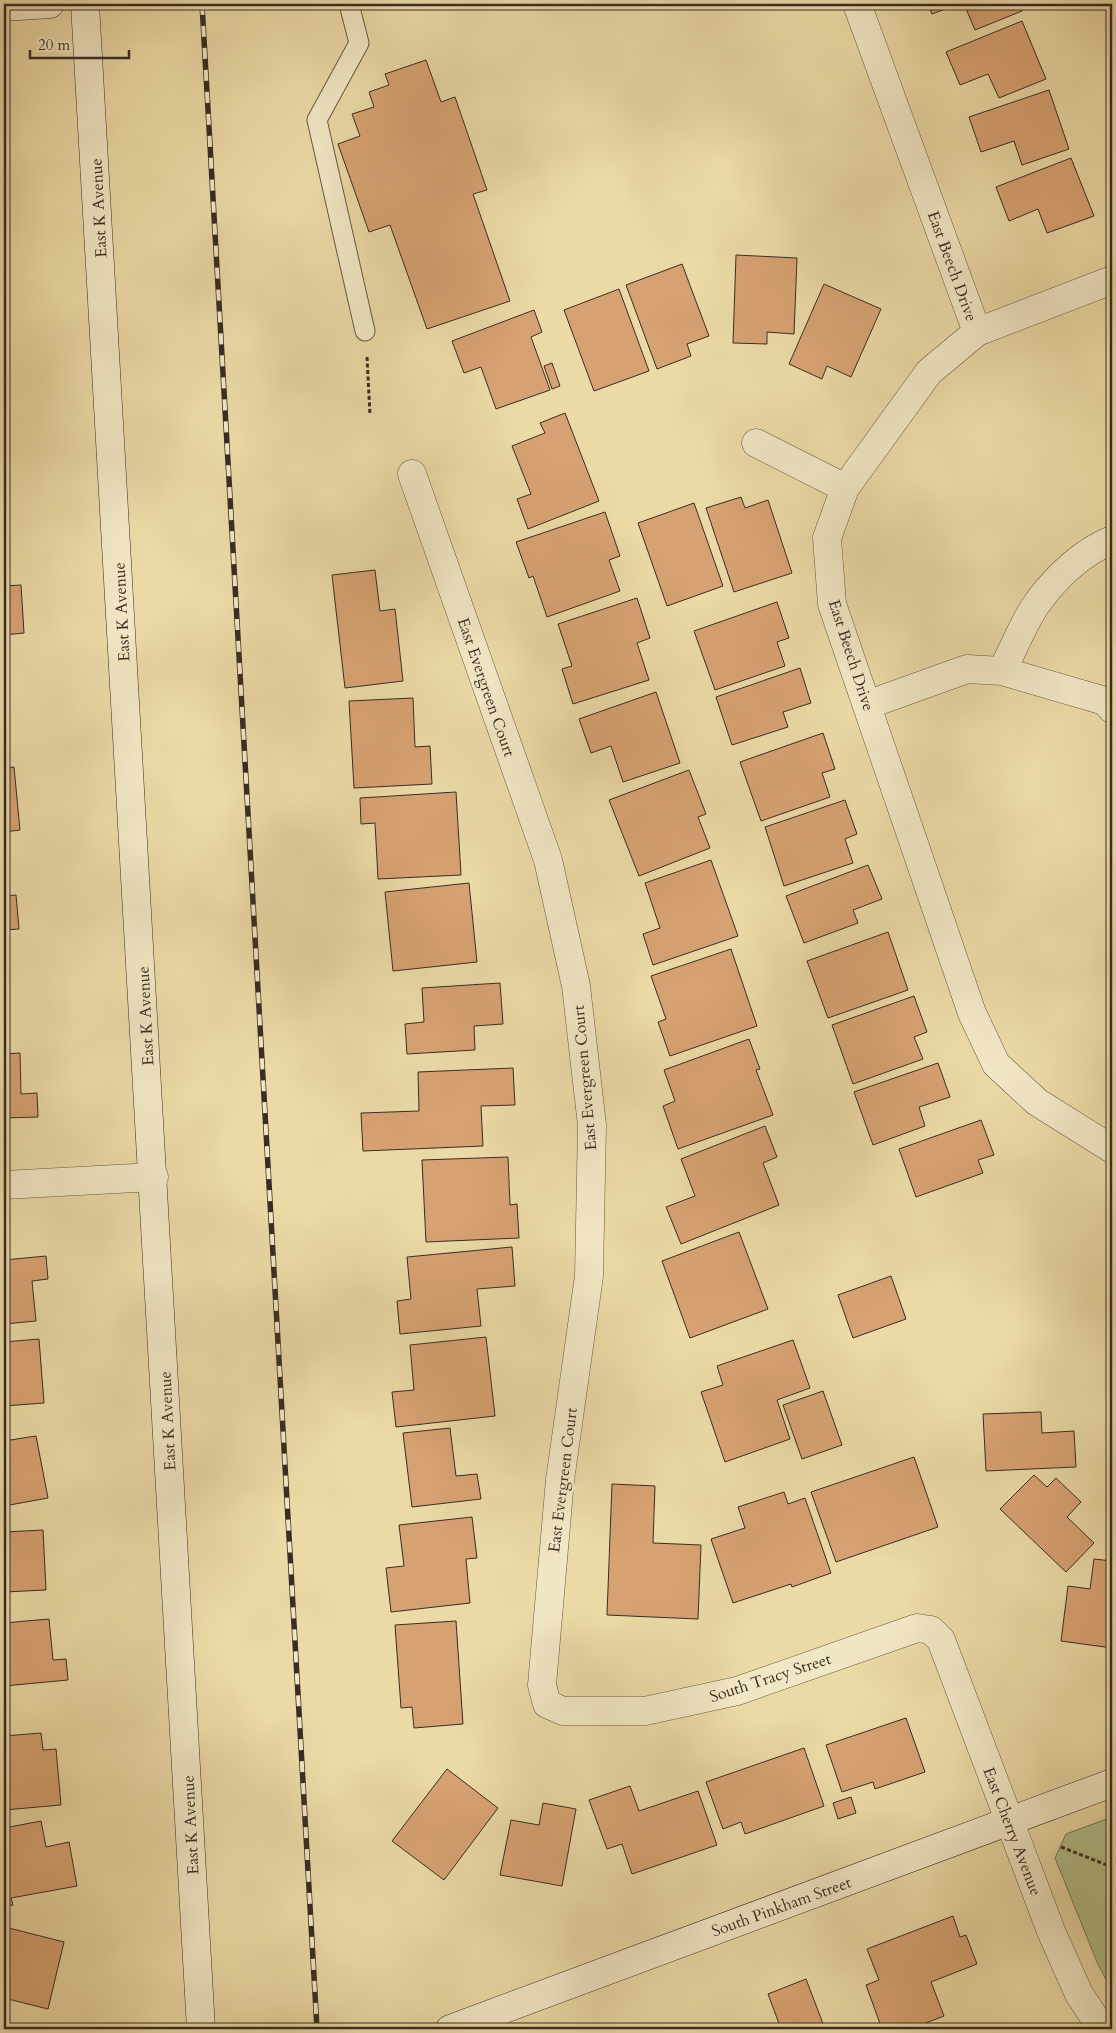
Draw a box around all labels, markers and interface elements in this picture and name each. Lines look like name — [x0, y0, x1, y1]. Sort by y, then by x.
scale bar — [30, 28, 129, 60]
text: 20 m — [38, 35, 70, 55]
street label: East K Avenue — [85, 158, 113, 258]
street label: East Beech Drive — [922, 208, 982, 325]
street label: East K Avenue — [108, 562, 136, 662]
street label: East Beech Drive — [823, 597, 879, 714]
street label: East Evergreen Court — [452, 615, 520, 760]
street label: East K Avenue — [132, 966, 160, 1066]
street label: East Evergreen Court — [568, 1004, 602, 1152]
street label: East K Avenue — [154, 1371, 182, 1471]
street label: East Evergreen Court — [543, 1406, 583, 1554]
street label: South Tracy Street — [707, 1648, 834, 1708]
street label: East Cherry Avenue — [977, 1764, 1047, 1899]
street label: East K Avenue — [177, 1775, 205, 1875]
street label: South Pinkham Street — [708, 1871, 854, 1942]

